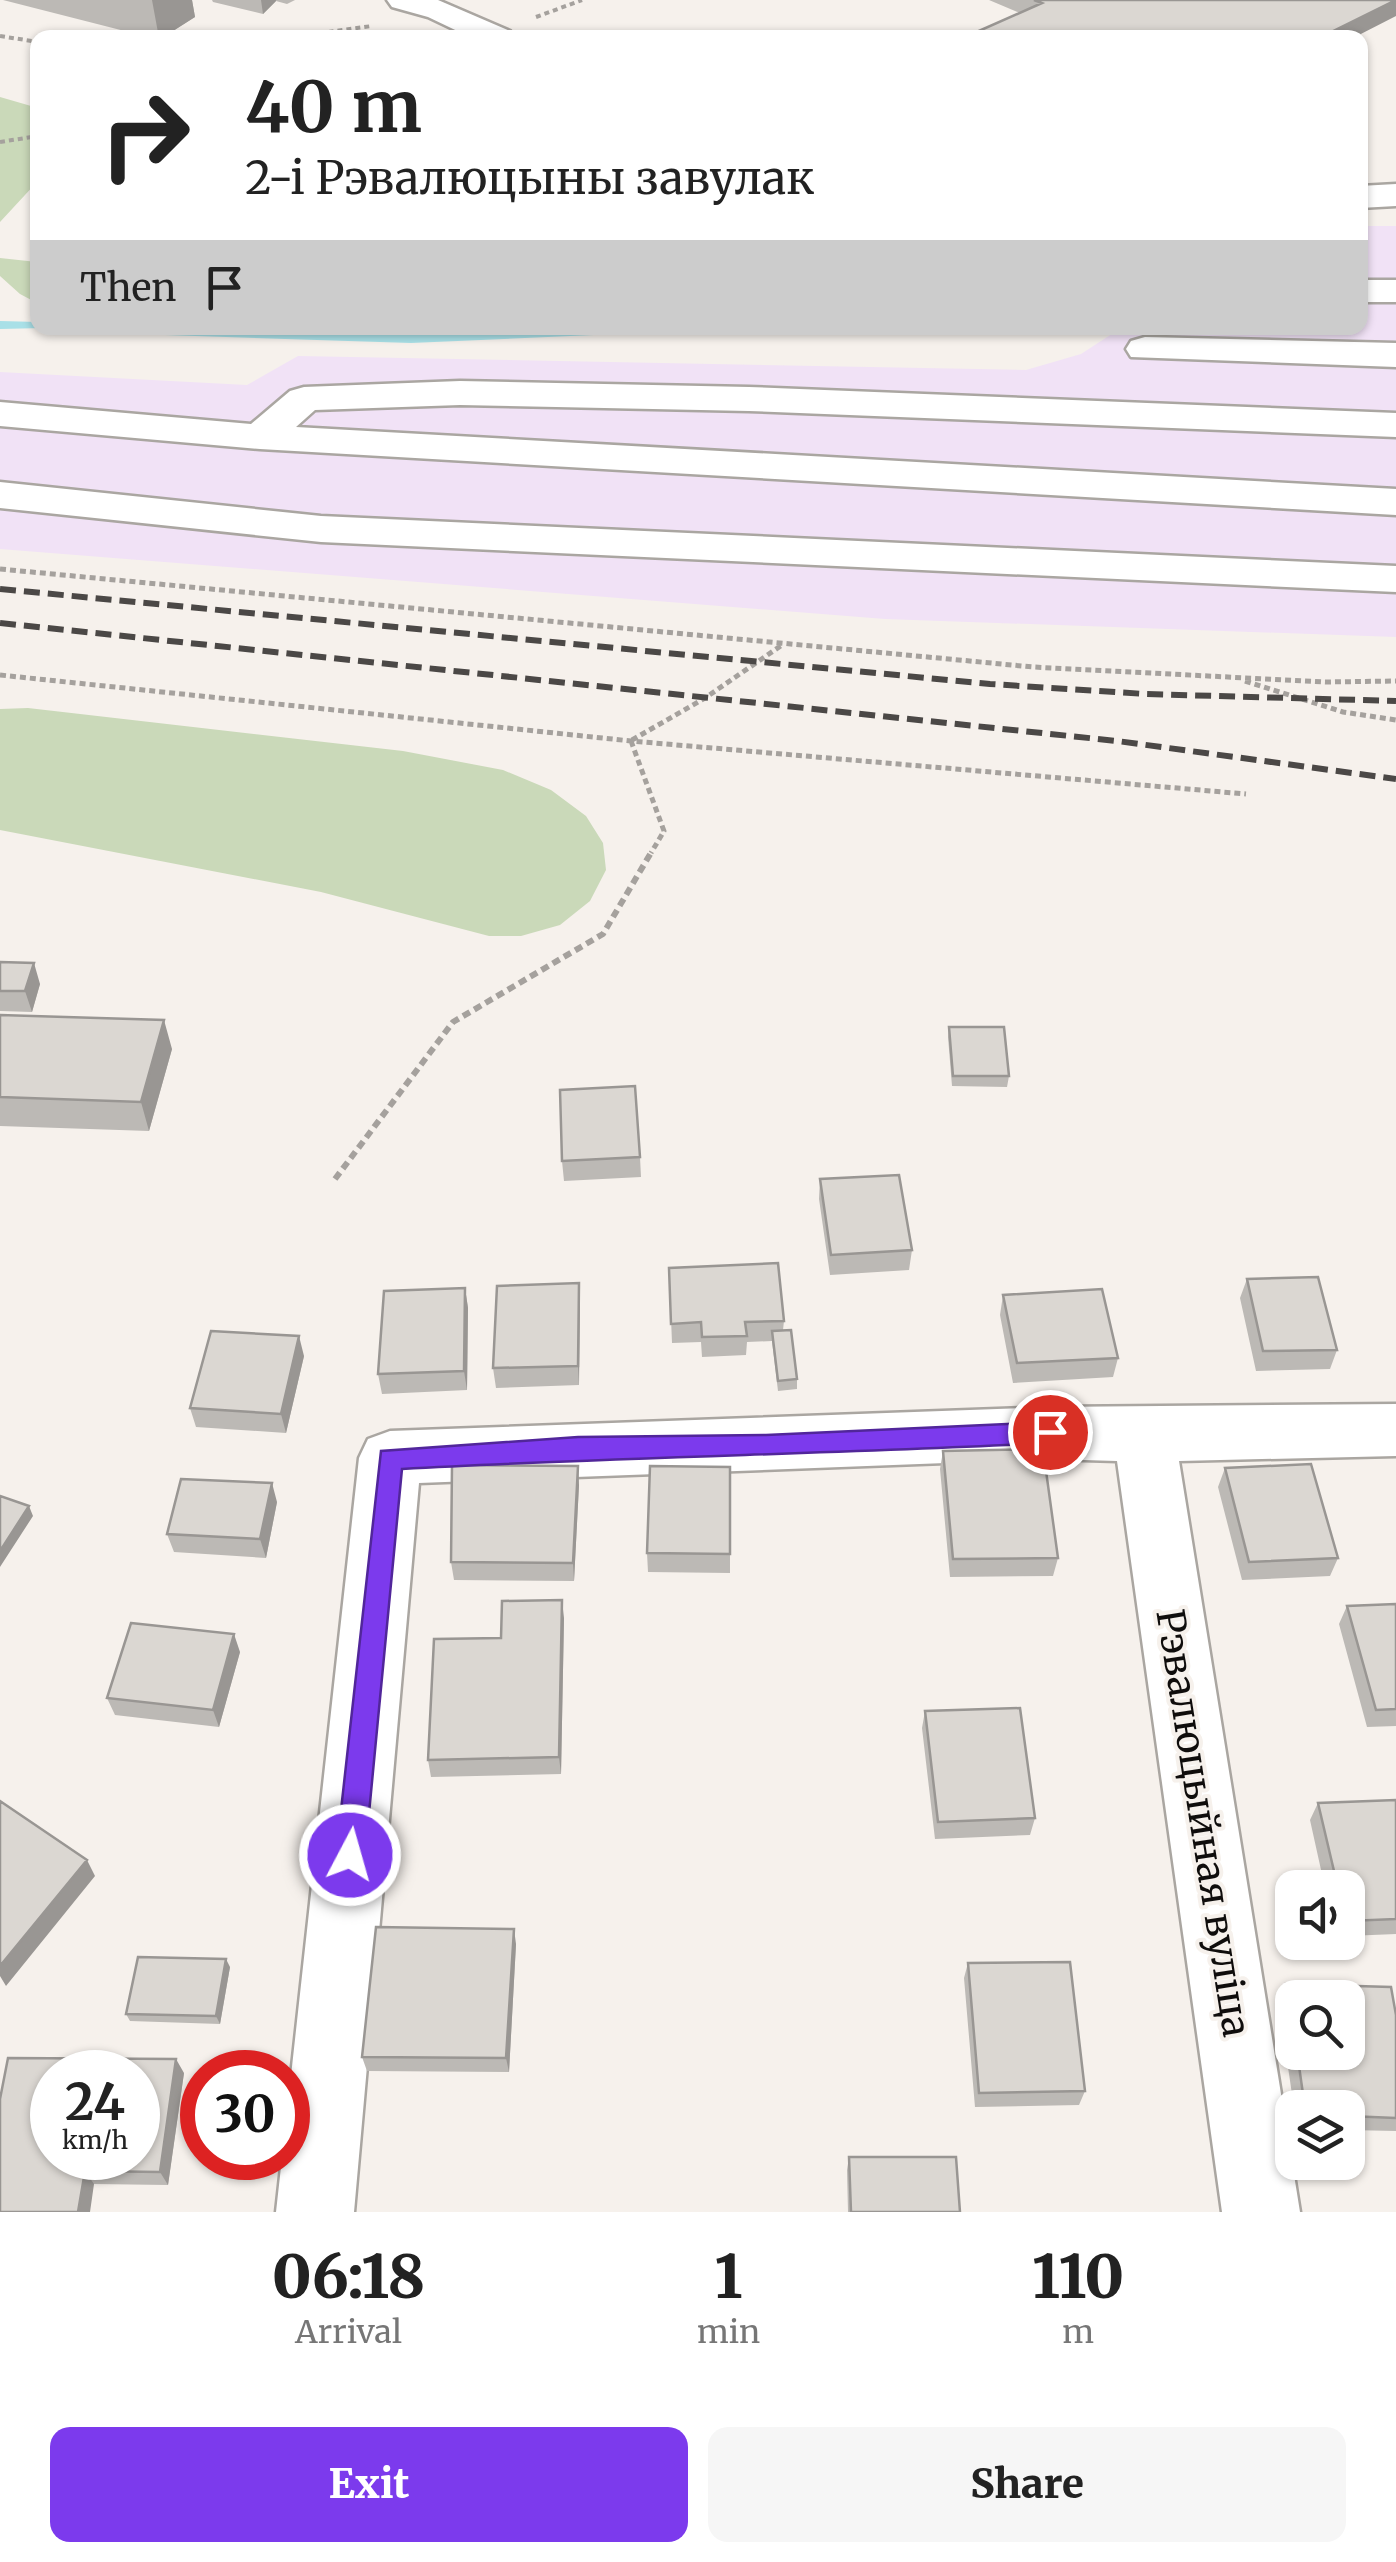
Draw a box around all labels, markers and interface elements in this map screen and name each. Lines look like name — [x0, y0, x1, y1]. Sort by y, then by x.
text: 40 m — [245, 63, 422, 151]
icon: right — [80, 70, 210, 200]
text: 2-і Рэвалюцыны завулак — [245, 150, 814, 206]
icon: arrive — [197, 260, 252, 315]
text: Then — [80, 264, 177, 311]
pin — [1008, 1390, 1093, 1475]
icon: arrive — [1023, 1405, 1078, 1460]
street label: Рэвалюцыйная вуліца — [1146, 1606, 1261, 2040]
position arrow — [298, 1803, 402, 1907]
map controls — [1275, 1870, 1365, 2180]
button: sound — [1275, 1870, 1365, 1960]
button: search — [1275, 1980, 1365, 2070]
speed limit sign: 30 — [180, 2050, 310, 2180]
text: 24 — [65, 2071, 125, 2134]
button: layers — [1275, 2090, 1365, 2180]
text: km/h — [62, 2124, 128, 2156]
text: 06:18 — [272, 2239, 425, 2314]
text: 1 — [715, 2239, 743, 2314]
text: 110 — [1032, 2239, 1124, 2314]
text: Arrival — [295, 2312, 402, 2352]
text: min — [697, 2312, 760, 2352]
text: m — [1062, 2312, 1094, 2352]
button: Exit — [50, 2427, 688, 2542]
button: Share — [708, 2427, 1346, 2542]

